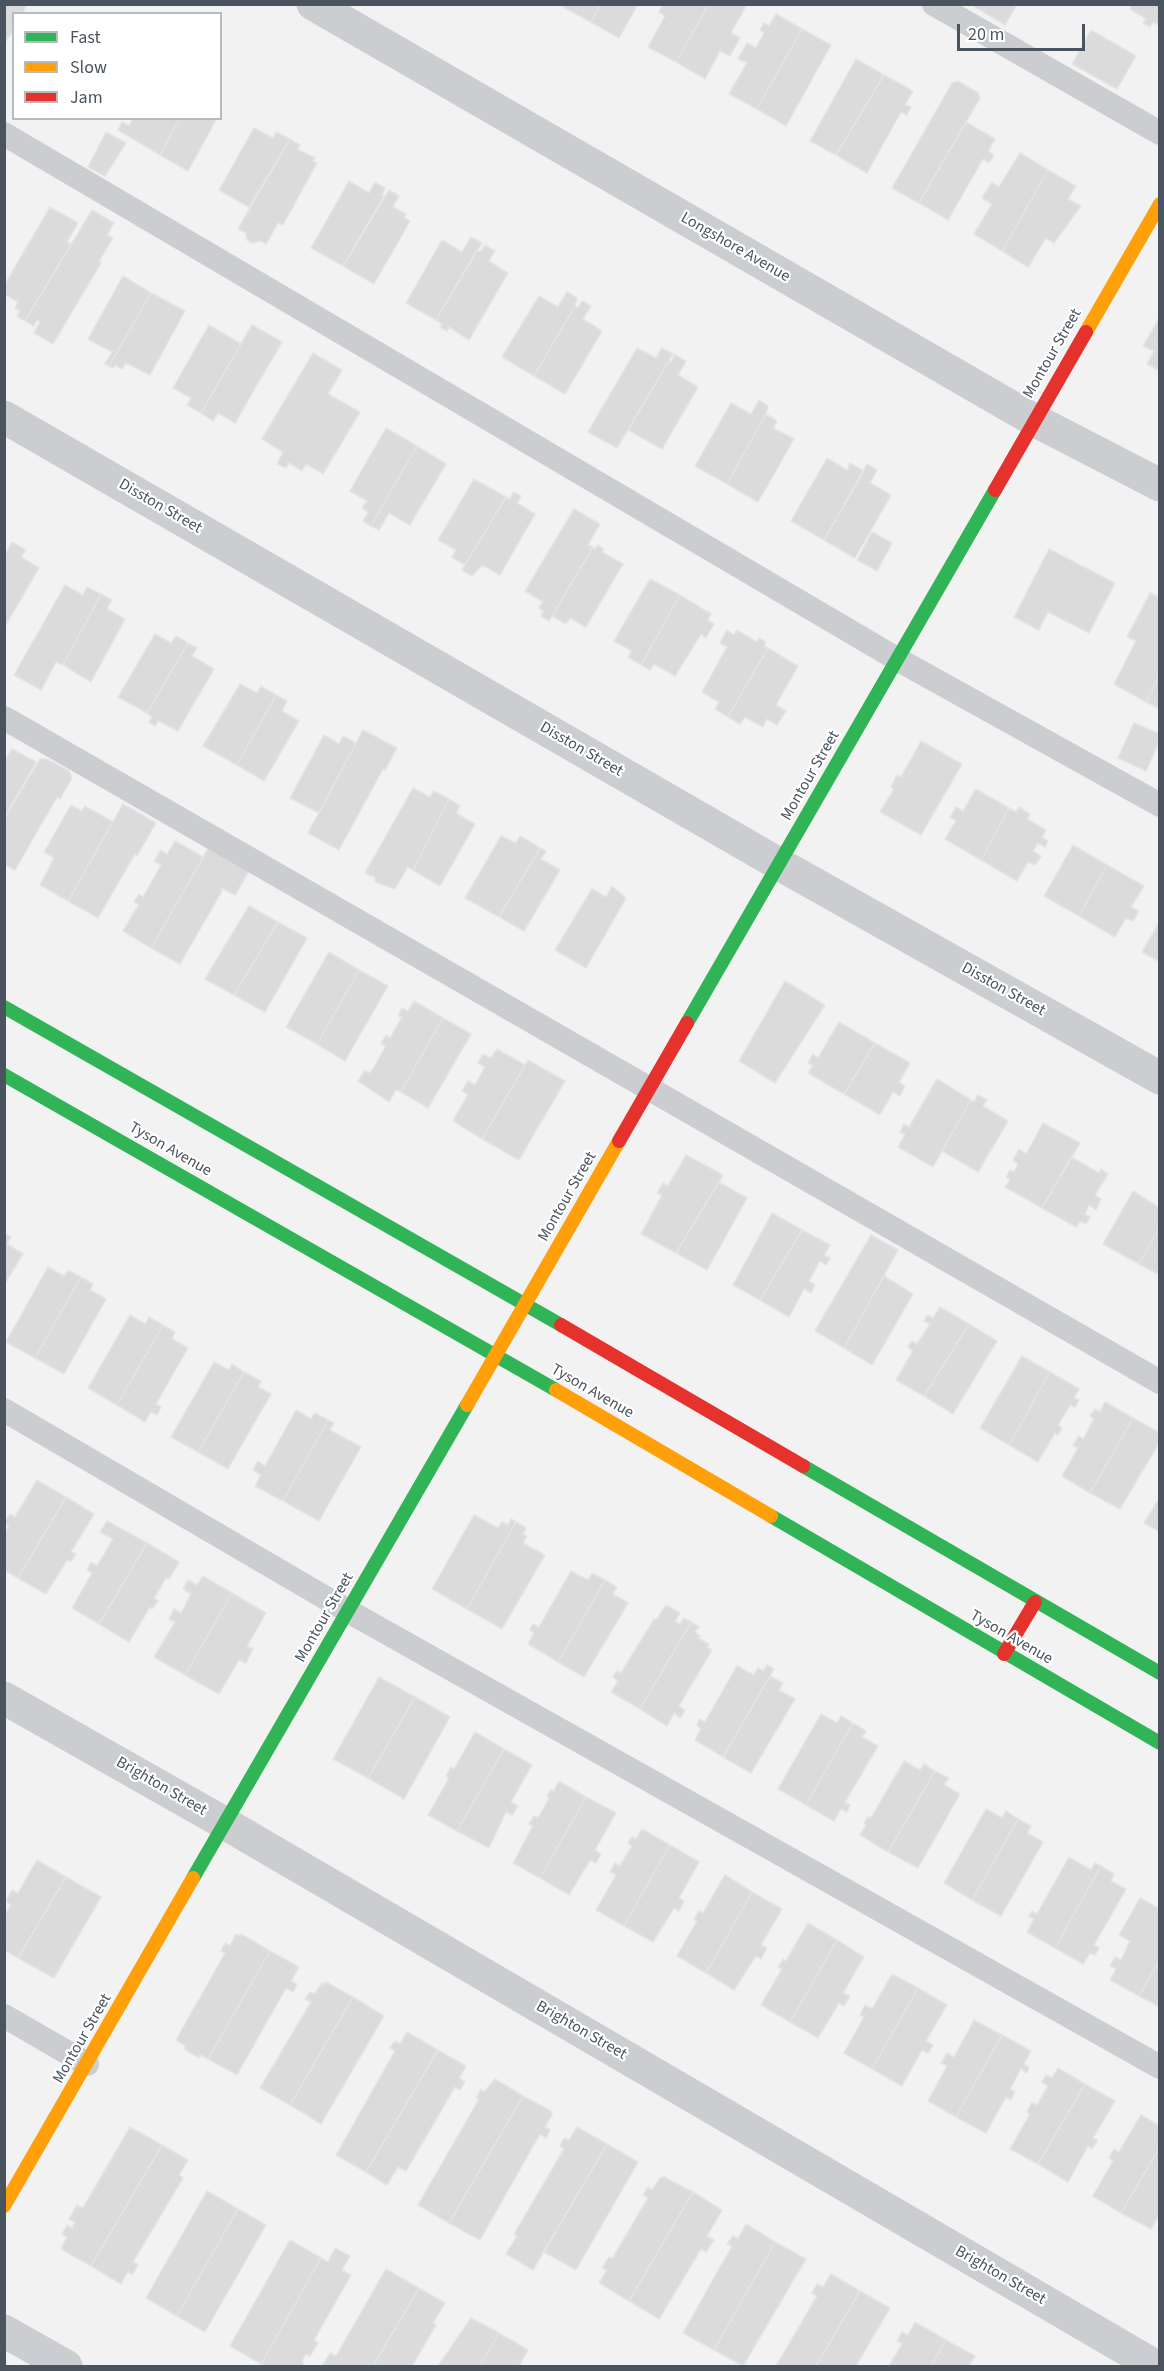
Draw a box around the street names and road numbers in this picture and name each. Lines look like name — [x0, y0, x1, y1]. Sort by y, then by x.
street label: Longshore Avenue — [677, 209, 793, 287]
street label: Montour Street — [1020, 306, 1086, 402]
street label: Disston Street — [115, 475, 205, 539]
street label: Disston Street — [536, 718, 626, 782]
street label: Montour Street — [778, 728, 844, 824]
street label: Disston Street — [958, 959, 1048, 1021]
street label: Tyson Avenue — [125, 1119, 215, 1181]
street label: Montour Street — [535, 1149, 601, 1245]
street label: Tyson Avenue — [547, 1361, 637, 1423]
street label: Montour Street — [292, 1570, 358, 1666]
street label: Tyson Avenue — [966, 1607, 1056, 1669]
street label: Brighton Street — [112, 1753, 210, 1821]
street label: Montour Street — [50, 1991, 116, 2087]
street label: Brighton Street — [532, 1997, 630, 2065]
street label: Brighton Street — [951, 2242, 1049, 2310]

